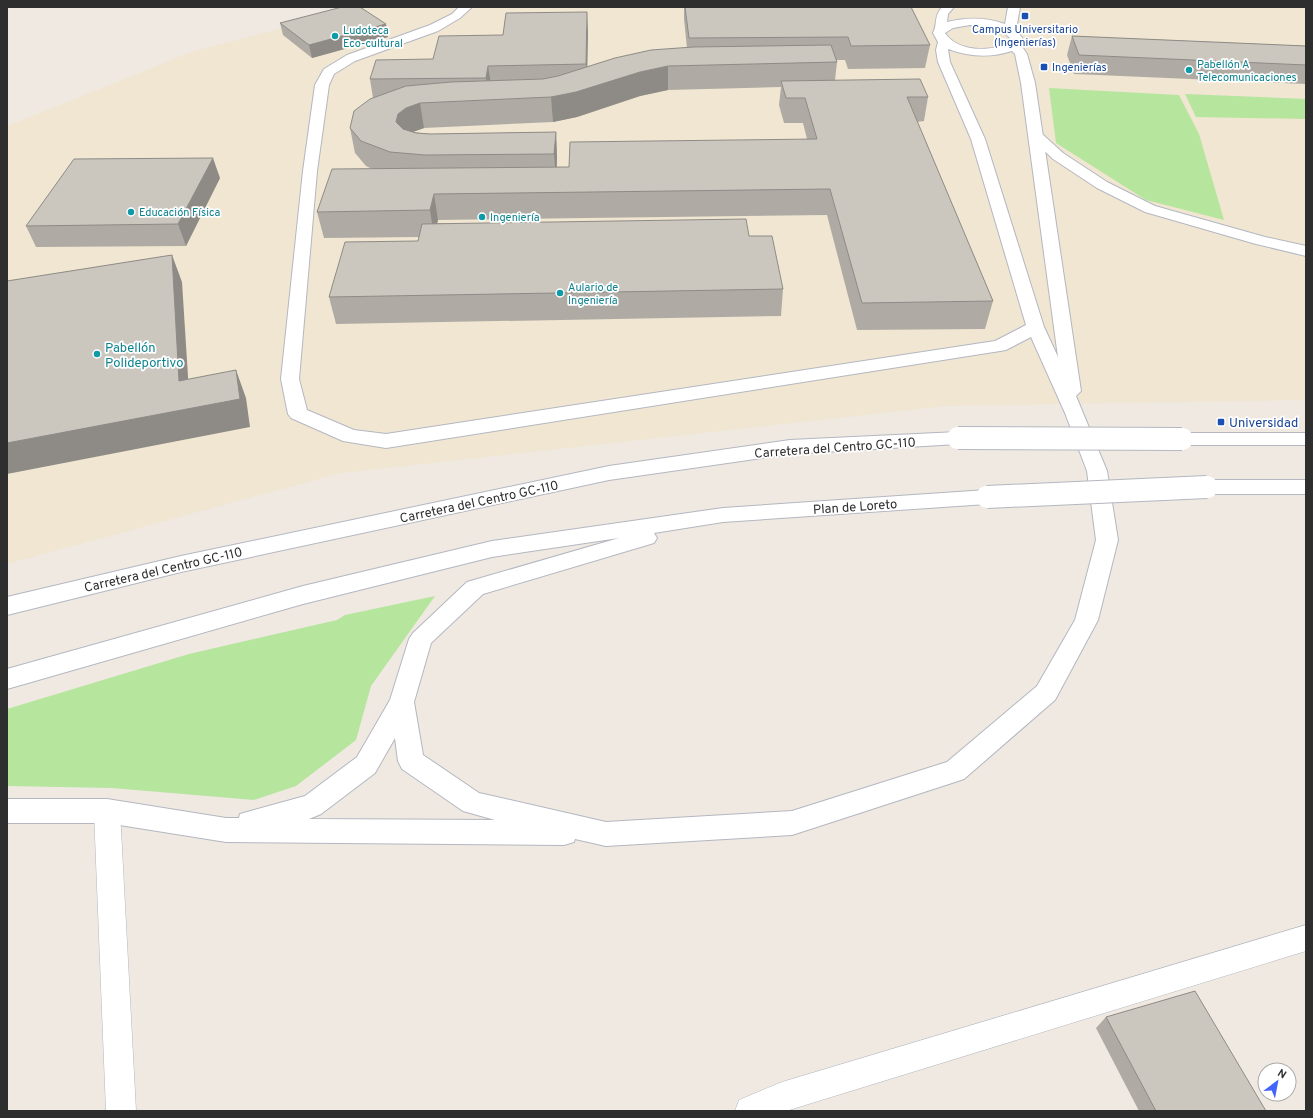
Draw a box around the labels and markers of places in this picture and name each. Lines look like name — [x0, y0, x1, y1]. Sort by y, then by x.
marker: Campus Universitario (Ingenierías) — [1020, 11, 1030, 21]
place label: Campus Universitario (Ingenierías) — [972, 23, 1078, 50]
place label: Ludoteca Eco-cultural — [343, 24, 403, 51]
marker: Ludoteca Eco-cultural — [330, 31, 340, 41]
place label: Pabellón A Telecomunicaciones — [1197, 58, 1297, 85]
place label: Ingenierías — [1052, 61, 1107, 75]
marker: Ingenierías — [1039, 62, 1049, 72]
marker: Pabellón A Telecomunicaciones — [1184, 65, 1194, 75]
place label: Educación Física — [139, 206, 220, 220]
marker: Educación Física — [126, 207, 136, 217]
place label: Ingeniería — [490, 211, 540, 225]
marker: Ingeniería — [477, 212, 487, 222]
place label: Aulario de Ingeniería — [568, 281, 618, 308]
marker: Aulario de Ingeniería — [555, 288, 565, 298]
place label: Pabellón Polideportivo — [105, 341, 183, 372]
marker: Pabellón Polideportivo — [92, 349, 102, 359]
place label: Universidad — [1229, 416, 1298, 432]
marker: Universidad — [1216, 417, 1226, 427]

